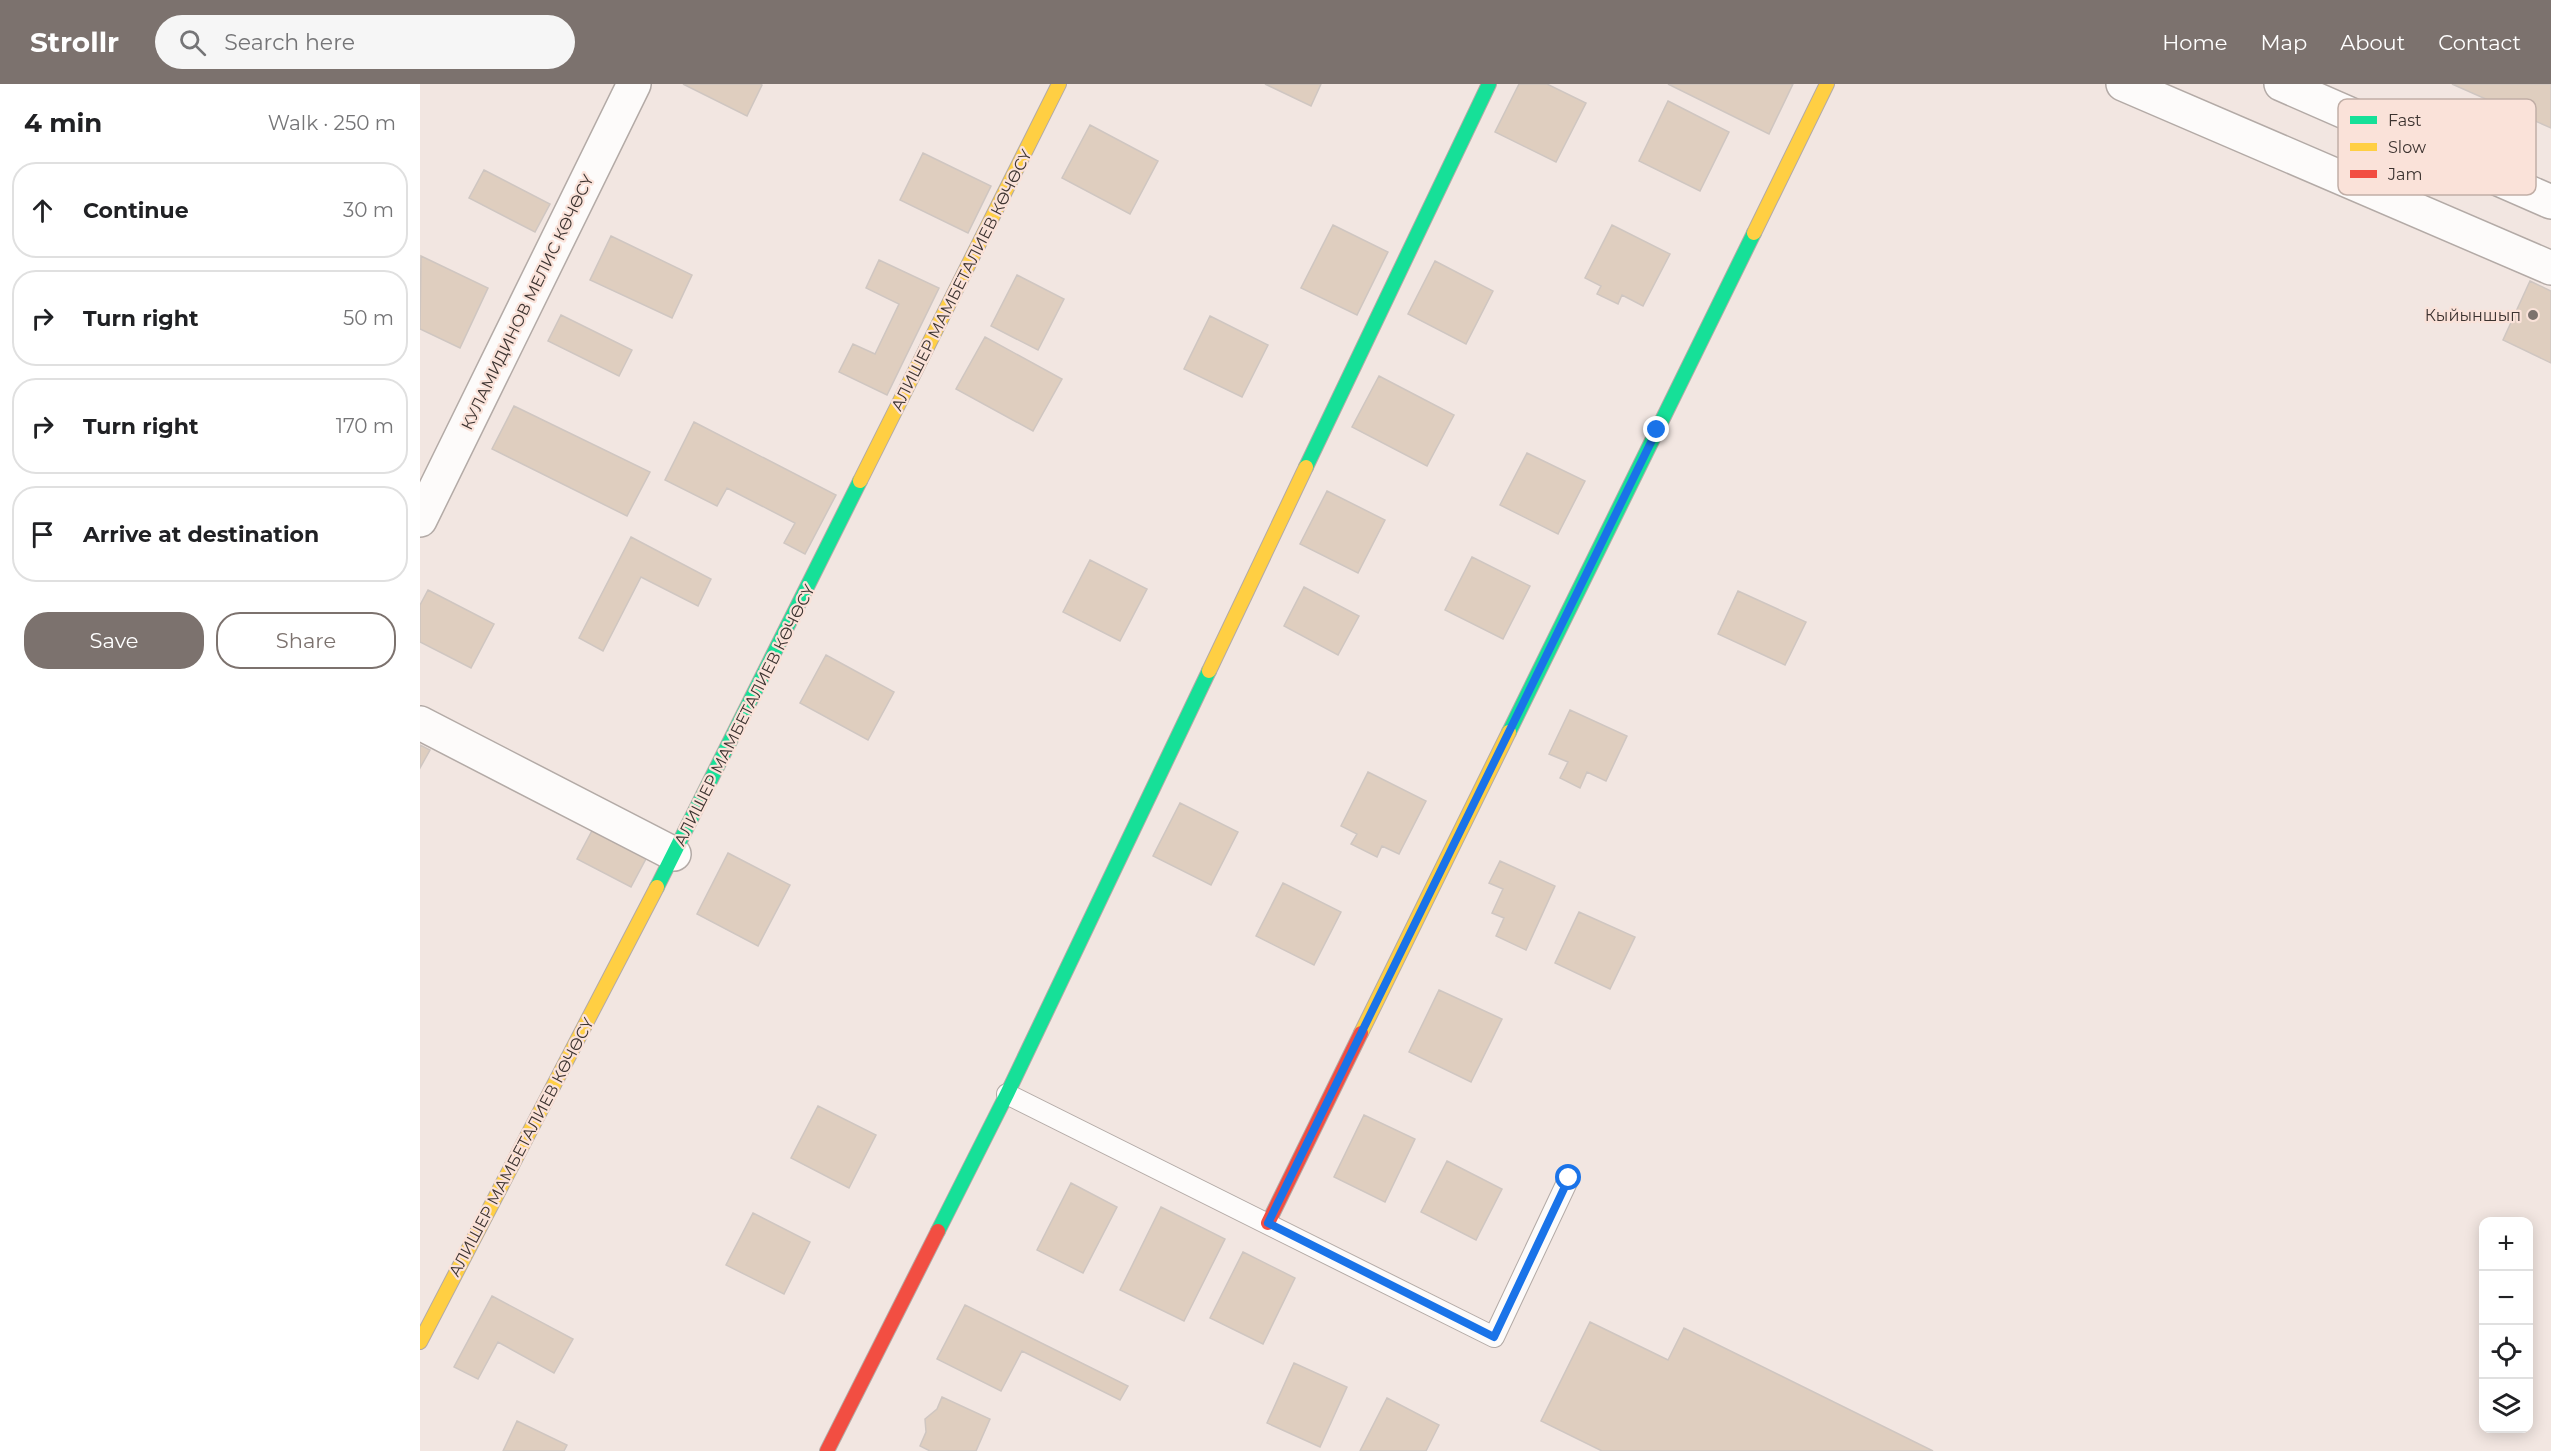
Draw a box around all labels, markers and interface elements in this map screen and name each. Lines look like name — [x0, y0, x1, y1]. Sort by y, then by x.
search box — [155, 15, 575, 69]
text: Strollr — [30, 25, 119, 59]
icon: search — [176, 26, 209, 59]
text: Search here — [224, 29, 355, 56]
text: Home — [2162, 30, 2227, 55]
text: Map — [2260, 30, 2307, 55]
text: About — [2340, 30, 2405, 55]
text: Contact — [2438, 30, 2521, 55]
legend — [2338, 99, 2536, 195]
text: 4 min — [24, 107, 102, 139]
text: Walk · 250 m — [268, 111, 396, 135]
text: Fast — [2388, 111, 2422, 130]
text: Slow — [2388, 138, 2426, 157]
street label: АЛИШЕР МАМБЕТАЛИЕВ КӨЧӨСҮ — [887, 146, 1036, 414]
text: Jam — [2387, 165, 2422, 184]
street label: КУЛАМИДИНОВ МЕЛИС КӨЧӨСҮ — [457, 171, 598, 433]
icon: ahead — [26, 194, 59, 227]
text: Continue — [83, 197, 189, 224]
text: 30 m — [343, 198, 394, 222]
icon: right — [26, 302, 59, 335]
text: Turn right — [83, 305, 198, 332]
text: 50 m — [343, 306, 394, 330]
place label: Кыйыншып — [2425, 306, 2521, 325]
marker: Кыйыншып — [2526, 308, 2540, 322]
icon: right — [26, 410, 59, 443]
text: Turn right — [83, 413, 198, 440]
text: 170 m — [336, 414, 394, 438]
route end — [1643, 416, 1669, 442]
icon: arrive — [26, 518, 59, 551]
text: Arrive at destination — [83, 521, 319, 548]
street label: АЛИШЕР МАМБЕТАЛИЕВ КӨЧӨСҮ — [670, 581, 819, 849]
button: Save — [24, 612, 204, 669]
button: Share — [216, 612, 396, 669]
street label: АЛИШЕР МАМБЕТАЛИЕВ КӨЧӨСҮ — [445, 1014, 598, 1280]
route start — [1555, 1164, 1581, 1190]
map controls — [2479, 1217, 2533, 1433]
button: + — [2479, 1217, 2533, 1271]
button: − — [2479, 1271, 2533, 1325]
button: locate — [2479, 1325, 2533, 1379]
button: layers — [2479, 1379, 2533, 1433]

